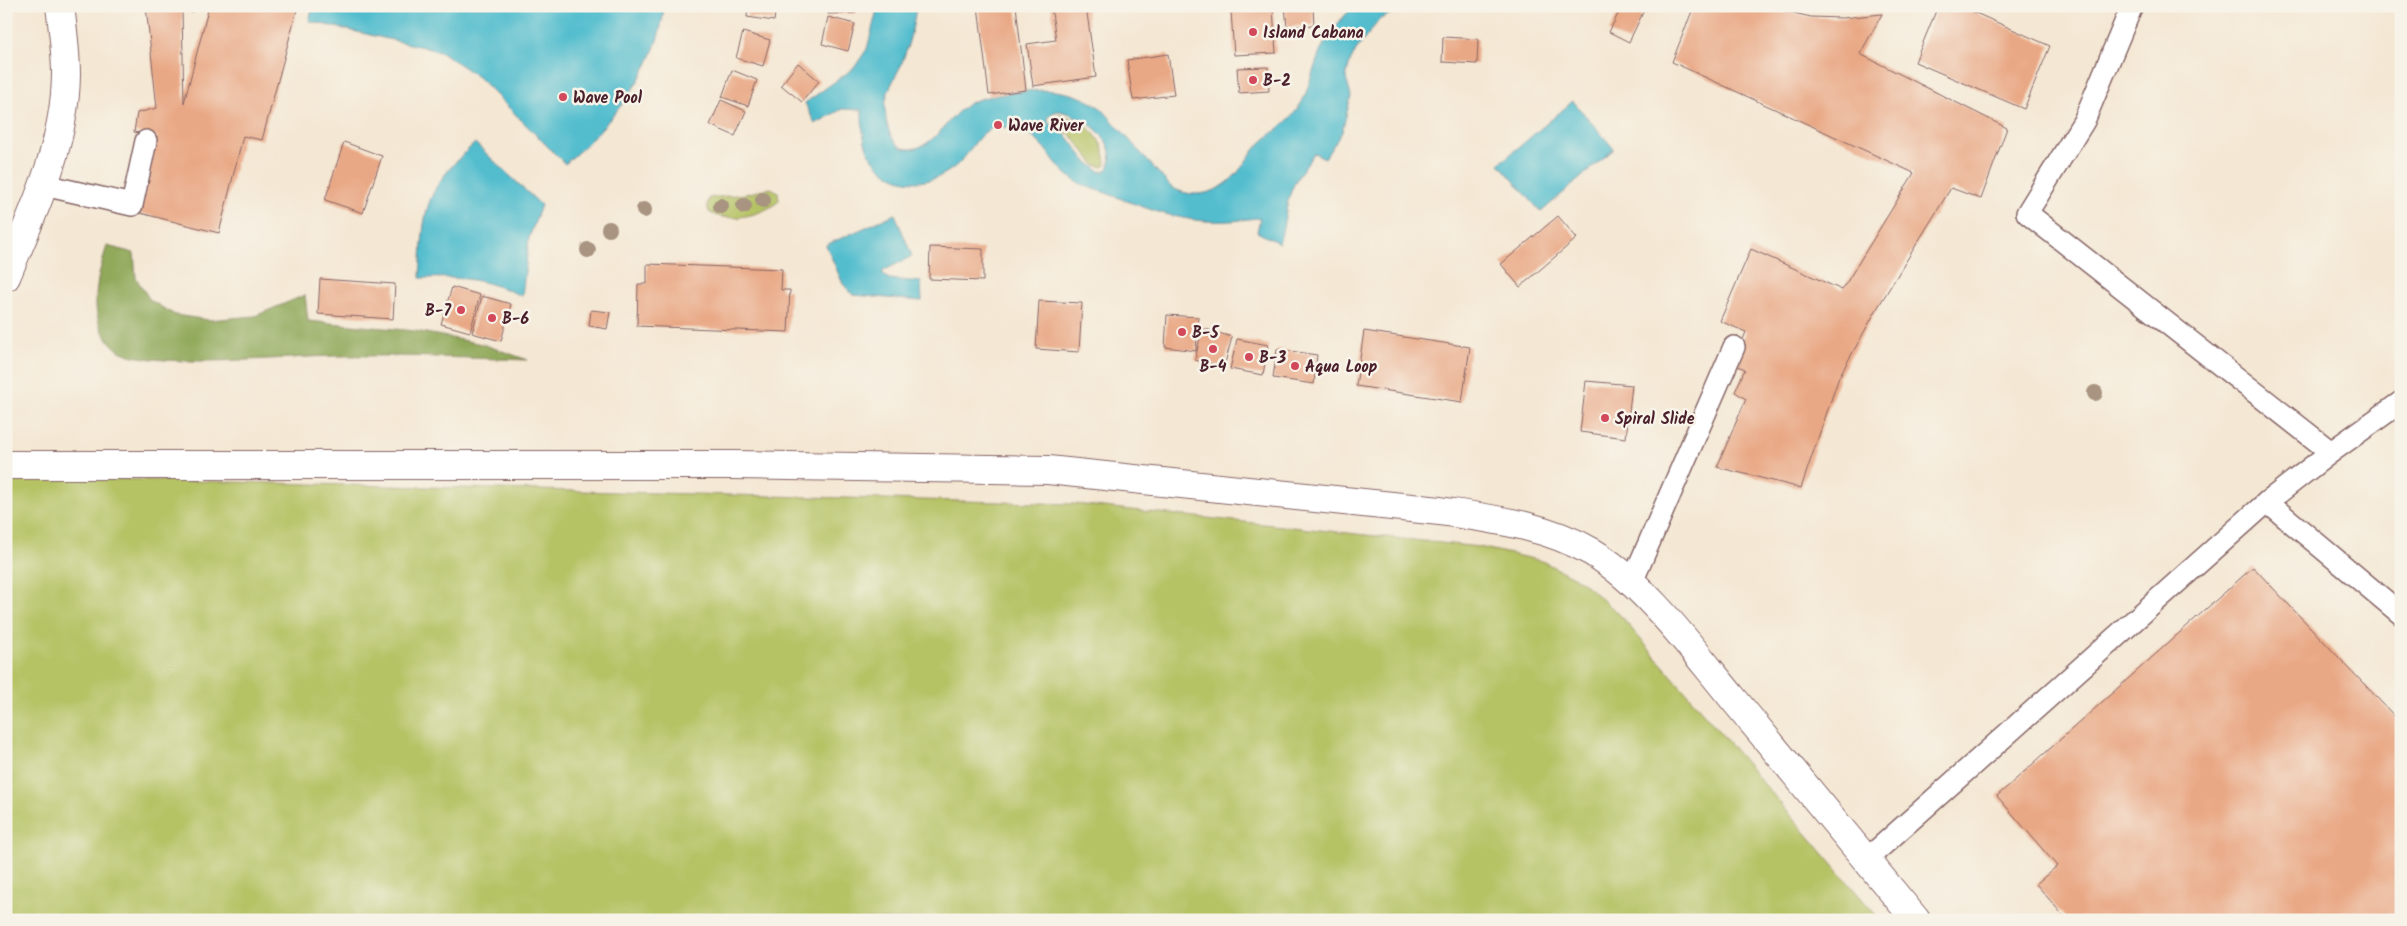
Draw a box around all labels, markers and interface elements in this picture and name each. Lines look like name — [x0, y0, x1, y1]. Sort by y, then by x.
place label: Island Cabana — [1263, 21, 1364, 46]
marker: Island Cabana — [1247, 26, 1259, 38]
place label: B-2 — [1263, 69, 1291, 94]
marker: B-2 — [1247, 74, 1259, 86]
place label: Wave Pool — [573, 86, 643, 111]
marker: Wave Pool — [557, 91, 569, 103]
place label: Wave River — [1008, 114, 1085, 139]
marker: Wave River — [992, 119, 1004, 131]
place label: B-7 — [425, 299, 451, 324]
marker: B-7 — [455, 304, 467, 316]
place label: B-6 — [502, 307, 529, 332]
marker: B-6 — [486, 312, 498, 324]
place label: B-5 — [1192, 321, 1220, 346]
marker: B-5 — [1176, 326, 1188, 338]
marker: B-4 — [1207, 343, 1219, 355]
place label: B-3 — [1259, 346, 1286, 371]
marker: B-3 — [1243, 351, 1255, 363]
place label: B-4 — [1199, 355, 1227, 380]
place label: Aqua Loop — [1305, 355, 1378, 380]
marker: Aqua Loop — [1289, 360, 1301, 372]
place label: Spiral Slide — [1615, 407, 1695, 432]
marker: Spiral Slide — [1599, 412, 1611, 424]

